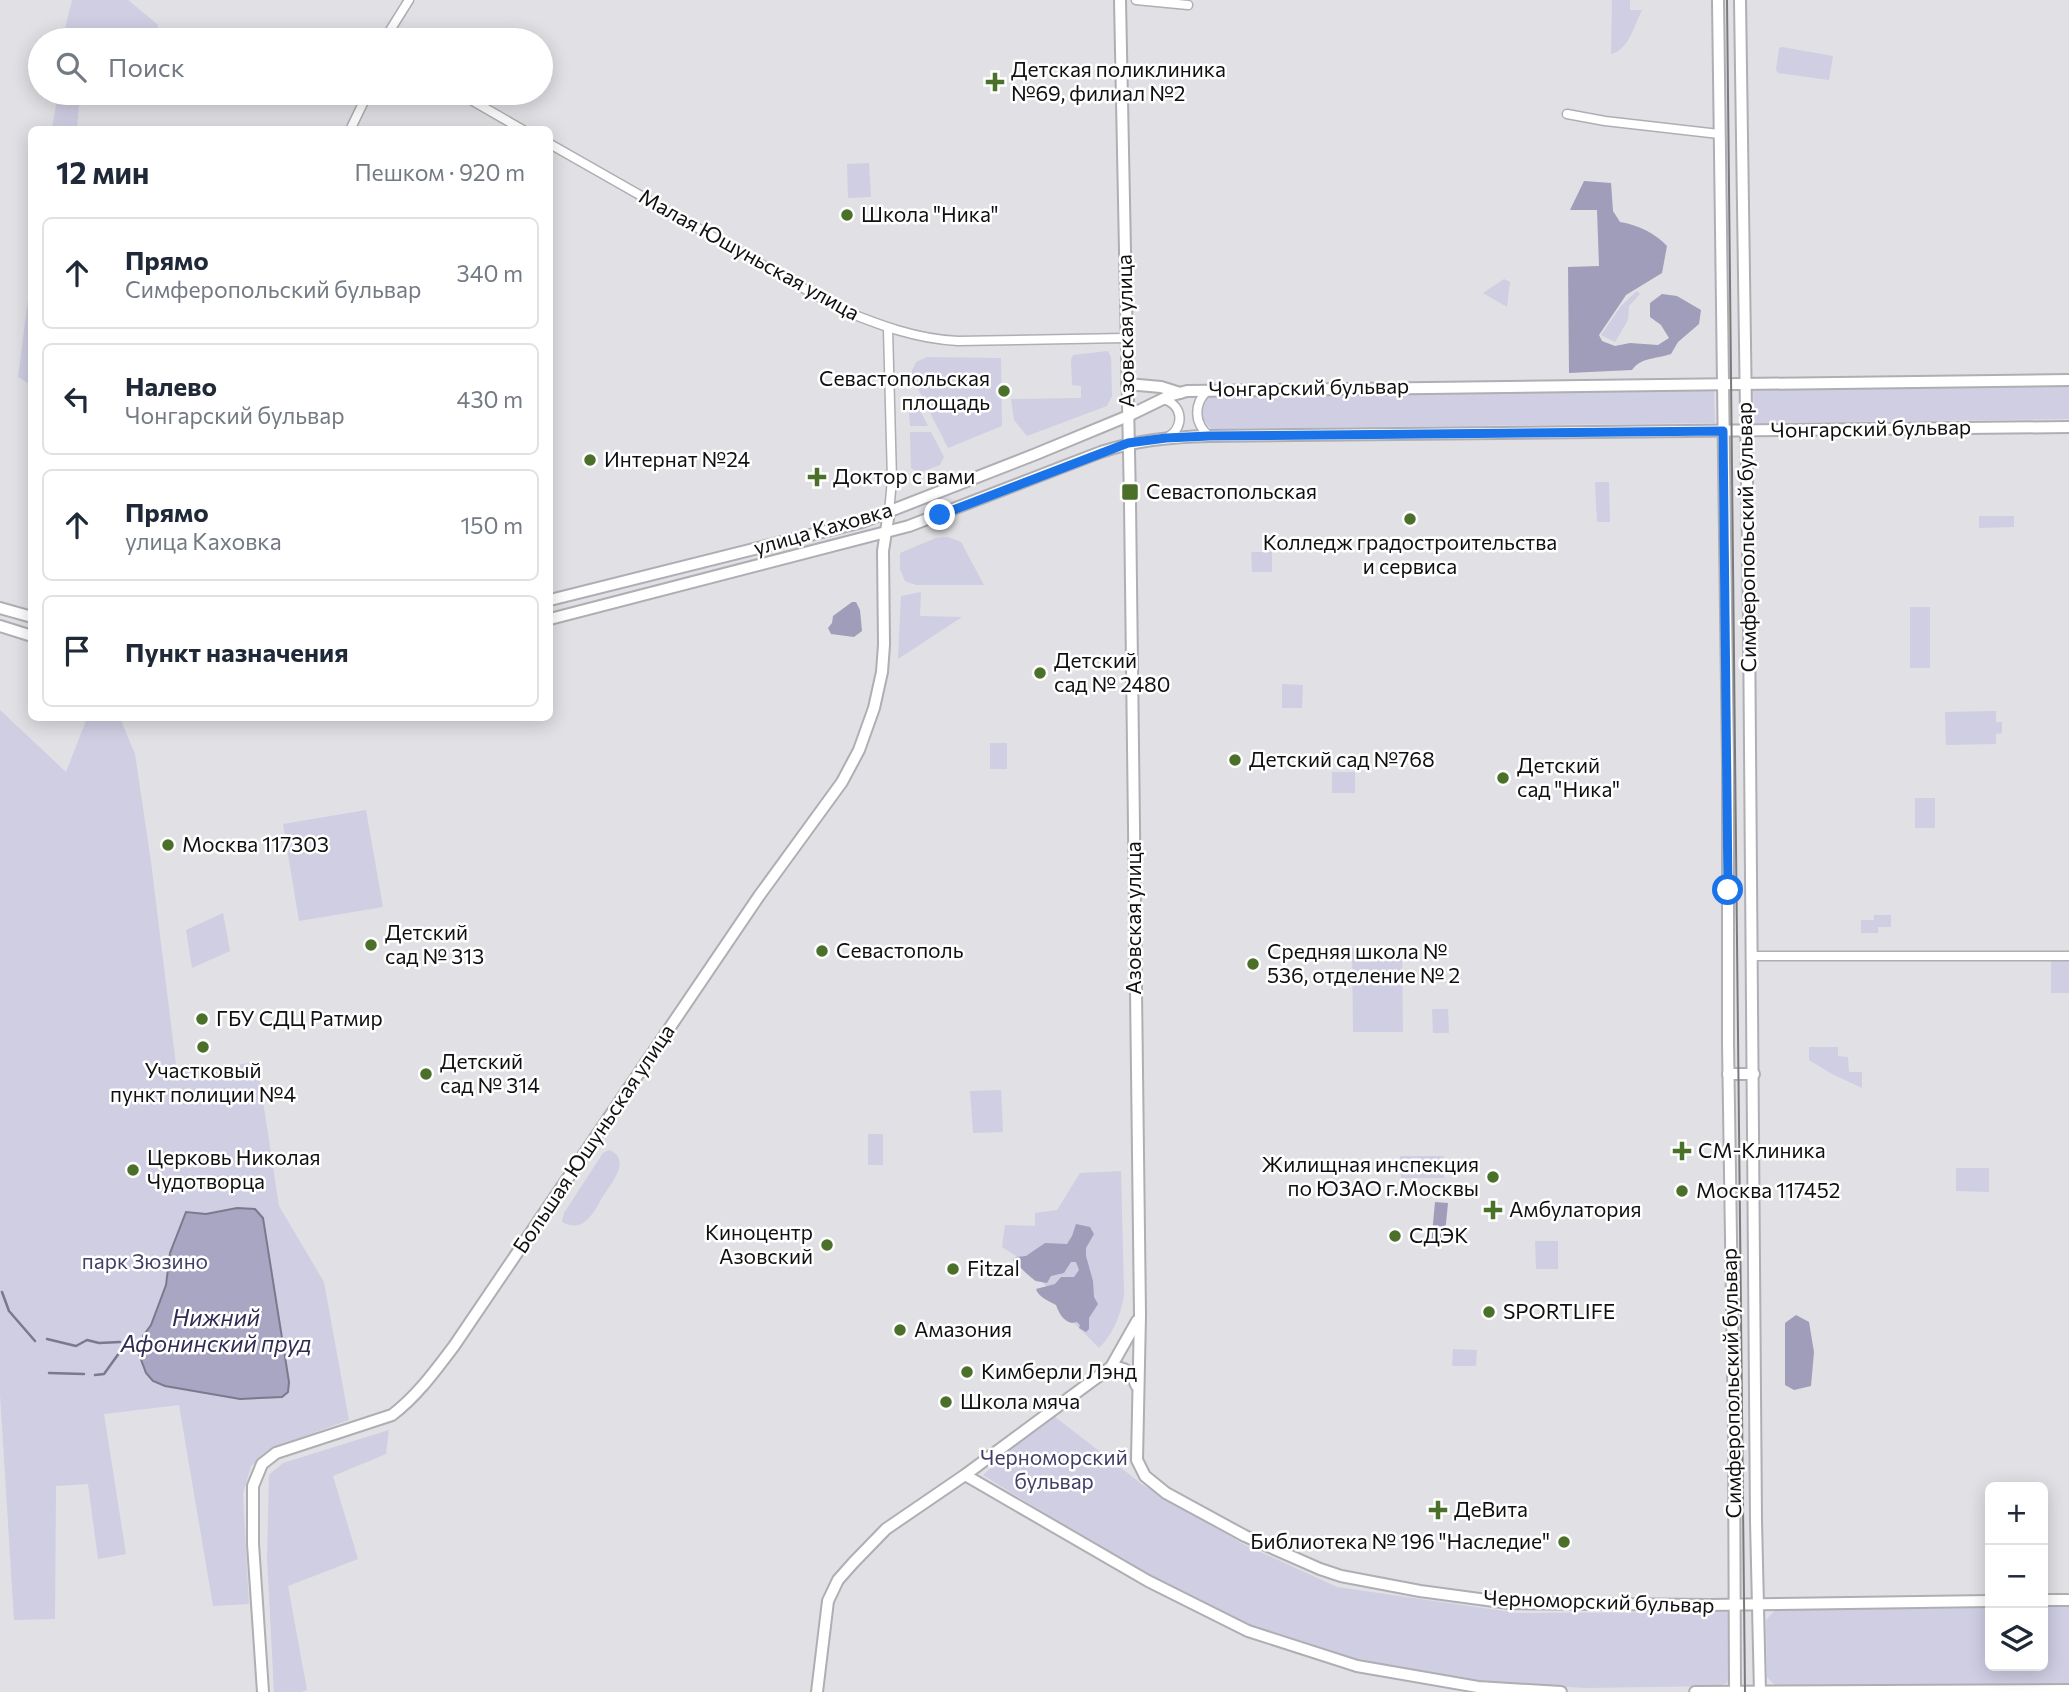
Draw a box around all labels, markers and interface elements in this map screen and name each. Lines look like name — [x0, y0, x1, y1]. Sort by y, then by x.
search box — [28, 28, 553, 105]
icon: search — [52, 48, 90, 86]
text: Поиск — [108, 51, 185, 82]
place label: Детская поликлиника №69, филиал №2 — [1011, 56, 1226, 105]
marker: Детская поликлиника №69, филиал №2 — [985, 72, 1005, 92]
text: 12 мин — [56, 153, 149, 190]
text: Пешком · 920 m — [354, 158, 525, 186]
street label: Малая Юшуньская улица — [635, 183, 864, 325]
place label: Школа "Ника" — [861, 201, 999, 226]
marker: Школа "Ника" — [839, 207, 855, 223]
text: Прямо — [125, 244, 209, 275]
icon: ahead — [58, 254, 96, 292]
street label: Азовская улица — [1111, 254, 1138, 408]
text: 340 m — [457, 259, 523, 287]
text: Симферопольский бульвар — [125, 275, 421, 303]
place label: Севастопольская площадь — [819, 365, 990, 414]
text: Налево — [125, 370, 217, 401]
street label: Чонгарский бульвар — [1208, 372, 1409, 401]
icon: left — [58, 380, 96, 418]
marker: Севастопольская площадь — [996, 383, 1012, 399]
text: 430 m — [457, 385, 523, 413]
text: Чонгарский бульвар — [125, 401, 345, 429]
street label: Симферопольский бульвар — [1731, 402, 1760, 673]
street label: Чонгарский бульвар — [1770, 413, 1971, 442]
place label: Интернат №24 — [604, 446, 751, 471]
marker: Интернат №24 — [582, 452, 598, 468]
place label: Доктор с вами — [833, 463, 975, 488]
marker: Доктор с вами — [807, 467, 827, 487]
place label: Севастопольская — [1146, 478, 1317, 503]
marker: Севастопольская — [1120, 482, 1140, 502]
text: Прямо — [125, 496, 209, 527]
street label: улица Каховка — [750, 496, 895, 559]
route end — [924, 499, 955, 530]
icon: ahead — [58, 506, 96, 544]
text: 150 m — [460, 511, 523, 539]
marker: Колледж градостроительства и сервиса — [1402, 511, 1418, 527]
text: улица Каховка — [125, 527, 282, 555]
place label: Колледж градостроительства и сервиса — [1263, 529, 1557, 578]
icon: arrive — [58, 632, 96, 670]
text: Пункт назначения — [125, 636, 349, 667]
place label: Детский сад № 2480 — [1054, 647, 1171, 696]
marker: Детский сад № 2480 — [1032, 665, 1048, 681]
place label: Детский сад №768 — [1249, 746, 1435, 771]
marker: Детский сад №768 — [1227, 752, 1243, 768]
place label: Детский сад "Ника" — [1517, 752, 1620, 801]
marker: Детский сад "Ника" — [1495, 770, 1511, 786]
place label: Москва 117303 — [182, 831, 329, 856]
marker: Москва 117303 — [160, 837, 176, 853]
street label: Азовская улица — [1120, 841, 1145, 995]
route start — [1712, 874, 1743, 905]
place label: Детский сад № 313 — [385, 919, 484, 968]
marker: Детский сад № 313 — [363, 937, 379, 953]
place label: Севастополь — [836, 937, 964, 962]
place label: Средняя школа № 536, отделение № 2 — [1267, 938, 1460, 987]
marker: Севастополь — [814, 943, 830, 959]
marker: Средняя школа № 536, отделение № 2 — [1245, 956, 1261, 972]
place label: ГБУ СДЦ Ратмир — [216, 1005, 383, 1030]
marker: ГБУ СДЦ Ратмир — [194, 1011, 210, 1027]
street label: Большая Юшуньская улица — [507, 1019, 679, 1257]
marker: Участковый пункт полиции №4 — [195, 1039, 211, 1055]
place label: Детский сад № 314 — [440, 1048, 540, 1097]
place label: Участковый пункт полиции №4 — [110, 1057, 296, 1106]
marker: Детский сад № 314 — [418, 1066, 434, 1082]
place label: СМ-Клиника — [1698, 1137, 1826, 1162]
marker: СМ-Клиника — [1672, 1141, 1692, 1161]
place label: Церковь Николая Чудотворца — [147, 1144, 321, 1193]
place label: Жилищная инспекция по ЮЗАО г.Москвы — [1261, 1151, 1479, 1200]
marker: Церковь Николая Чудотворца — [125, 1162, 141, 1178]
marker: Жилищная инспекция по ЮЗАО г.Москвы — [1485, 1169, 1501, 1185]
place label: Москва 117452 — [1696, 1177, 1840, 1202]
marker: Москва 117452 — [1674, 1183, 1690, 1199]
place label: Амбулатория — [1509, 1196, 1642, 1221]
marker: Амбулатория — [1483, 1200, 1503, 1220]
place label: Киноцентр Азовский — [705, 1219, 813, 1268]
place label: СДЭК — [1409, 1222, 1468, 1247]
marker: СДЭК — [1387, 1228, 1403, 1244]
marker: Киноцентр Азовский — [819, 1237, 835, 1253]
park label: парк Зюзино — [82, 1248, 208, 1273]
street label: Симферопольский бульвар — [1716, 1248, 1745, 1519]
place label: Fitzal — [967, 1255, 1020, 1280]
marker: Fitzal — [945, 1261, 961, 1277]
place label: SPORTLIFE — [1503, 1298, 1615, 1323]
water label: Нижний Афонинский пруд — [119, 1303, 312, 1357]
marker: SPORTLIFE — [1481, 1304, 1497, 1320]
place label: Амазония — [914, 1316, 1012, 1341]
marker: Амазония — [892, 1322, 908, 1338]
place label: Кимберли Лэнд — [981, 1358, 1137, 1383]
marker: Кимберли Лэнд — [959, 1364, 975, 1380]
place label: Школа мяча — [960, 1388, 1080, 1413]
marker: Школа мяча — [938, 1394, 954, 1410]
park label: Черноморский бульвар — [980, 1444, 1128, 1493]
map controls — [1985, 1482, 2048, 1671]
button: + — [1985, 1482, 2048, 1545]
place label: ДеВита — [1454, 1496, 1528, 1521]
marker: ДеВита — [1428, 1500, 1448, 1520]
place label: Библиотека № 196 "Наследие" — [1250, 1528, 1550, 1553]
marker: Библиотека № 196 "Наследие" — [1556, 1534, 1572, 1550]
button: − — [1985, 1545, 2048, 1608]
street label: Черноморский бульвар — [1483, 1584, 1715, 1617]
button: layers — [1985, 1608, 2048, 1671]

